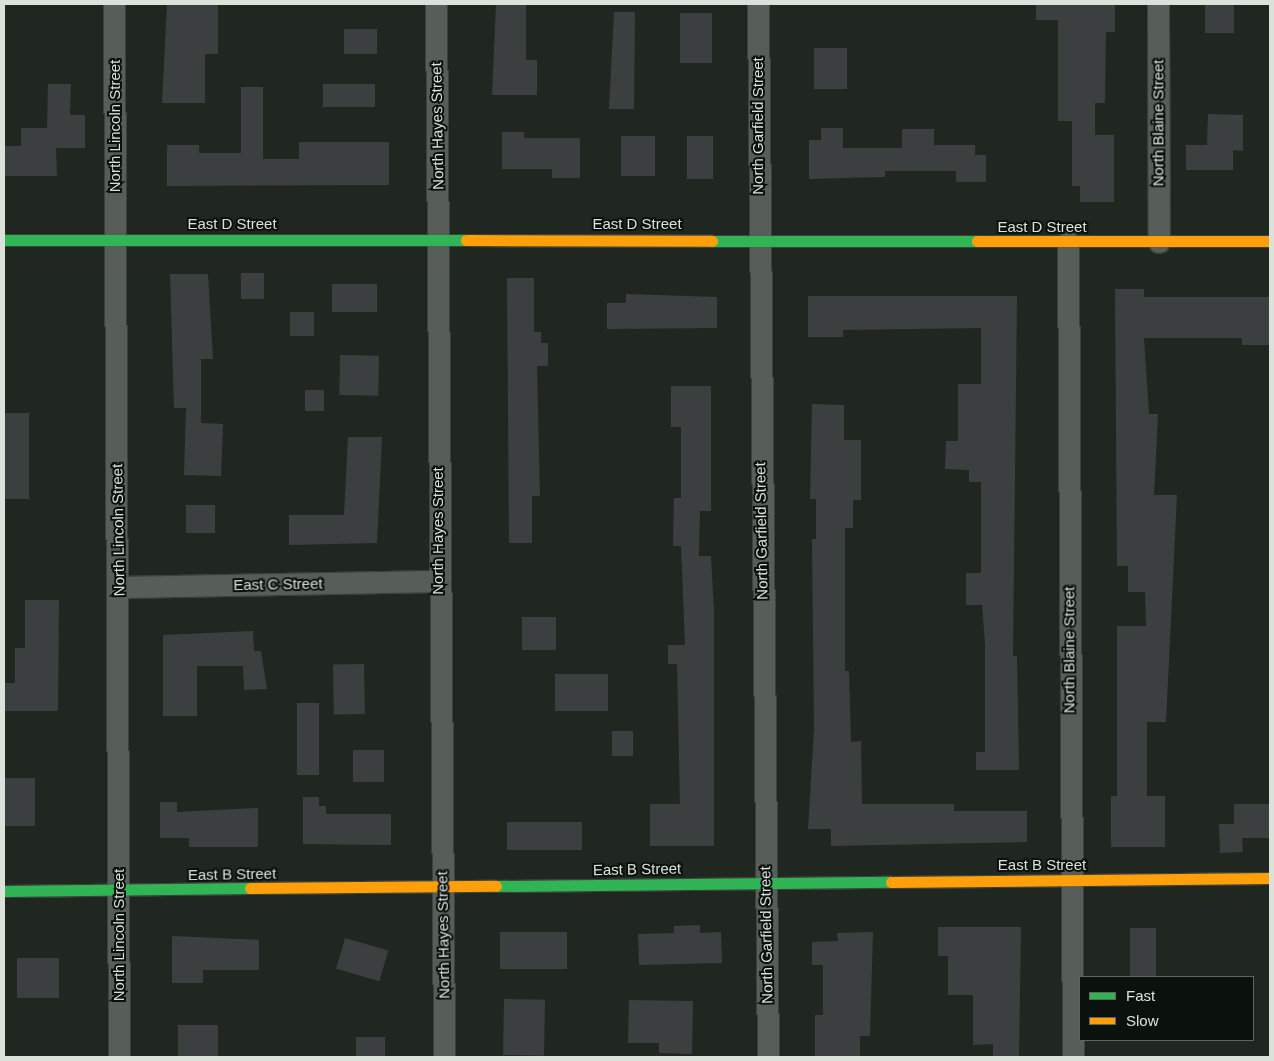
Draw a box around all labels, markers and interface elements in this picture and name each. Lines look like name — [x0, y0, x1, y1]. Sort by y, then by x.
street label: North Garfield Street — [749, 57, 767, 195]
street label: North Lincoln Street — [106, 60, 124, 192]
street label: North Blaine Street — [1149, 60, 1167, 186]
street label: North Hayes Street — [427, 62, 447, 190]
street label: East D Street — [187, 215, 277, 233]
street label: East D Street — [592, 215, 682, 233]
street label: East D Street — [997, 218, 1087, 236]
street label: North Garfield Street — [751, 462, 771, 600]
street label: North Lincoln Street — [108, 464, 128, 596]
street label: North Hayes Street — [429, 467, 447, 595]
street label: East C Street — [233, 574, 323, 594]
street label: North Blaine Street — [1060, 587, 1078, 713]
street label: East B Street — [998, 856, 1086, 874]
street label: East B Street — [593, 859, 681, 879]
street label: East B Street — [188, 864, 276, 884]
street label: North Garfield Street — [756, 866, 776, 1004]
street label: North Lincoln Street — [110, 869, 128, 1001]
street label: North Hayes Street — [433, 871, 453, 999]
legend — [1079, 976, 1254, 1041]
text: Fast — [1126, 987, 1155, 1004]
text: Slow — [1126, 1012, 1159, 1029]

